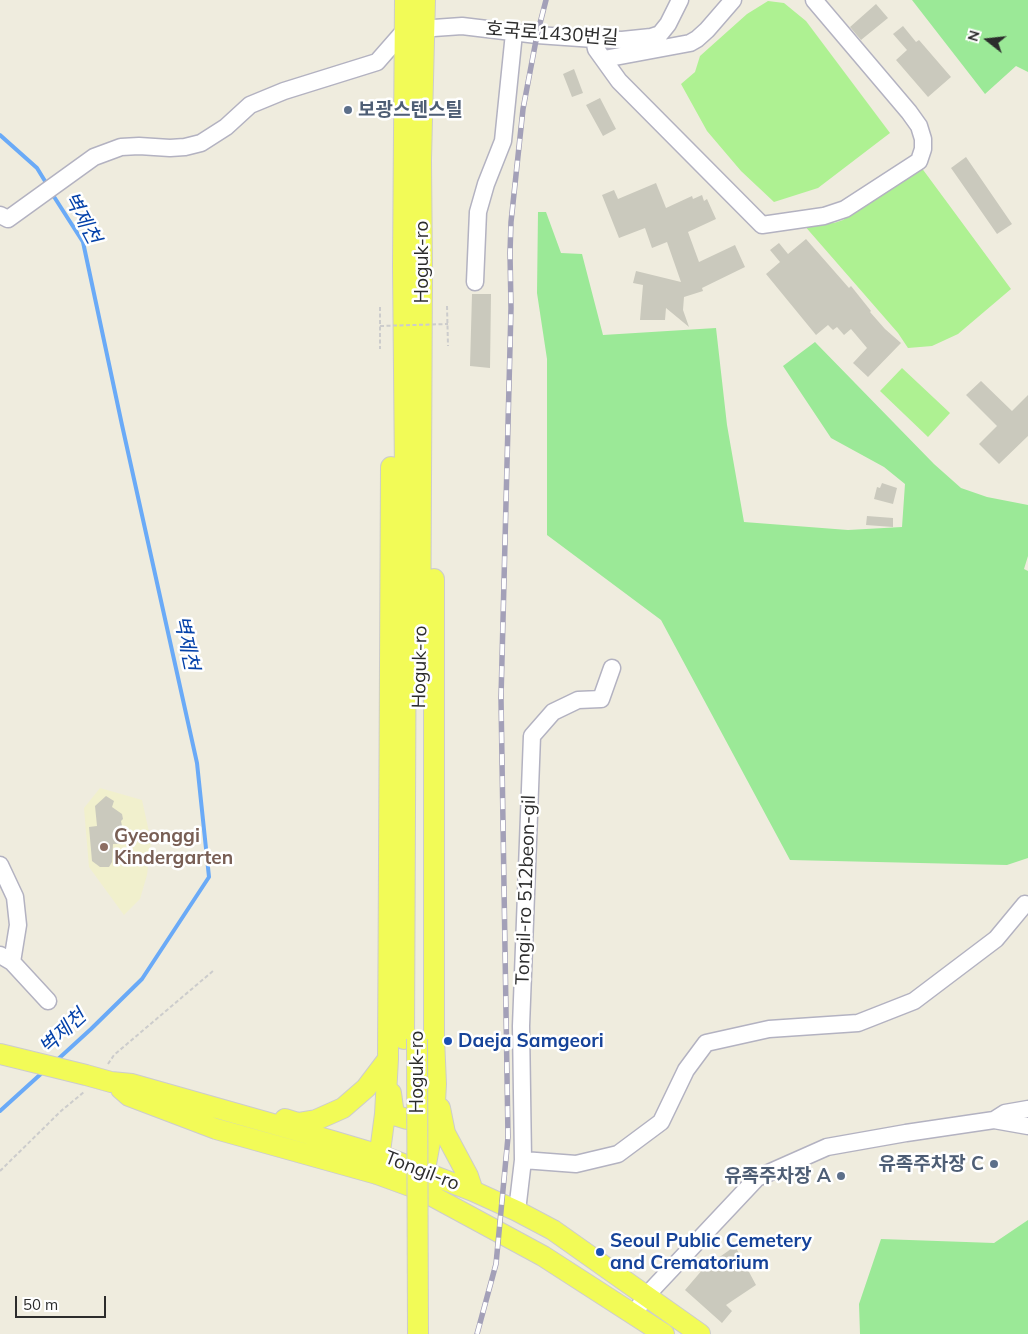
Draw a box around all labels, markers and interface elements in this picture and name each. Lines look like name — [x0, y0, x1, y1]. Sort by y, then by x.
north arrow — [963, 15, 1013, 65]
street label: 호국로1430번길 — [485, 18, 619, 50]
text: N — [963, 28, 984, 43]
place label: 보광스텐스틸 — [358, 99, 463, 121]
marker: 보광스텐스틸 — [342, 104, 354, 116]
water label: 벽제천 — [58, 188, 106, 248]
street label: Hoguk-ro — [411, 221, 433, 303]
water label: 벽제천 — [169, 614, 203, 672]
street label: Hoguk-ro — [408, 625, 432, 709]
street label: Tongil-ro 512beon-gil — [511, 795, 541, 985]
place label: Gyeonggi Kindergarten — [114, 825, 233, 869]
marker: Gyeonggi Kindergarten — [98, 841, 110, 853]
water label: 벽제천 — [35, 1004, 91, 1060]
place label: Daeja Samgeori — [458, 1030, 604, 1052]
street label: Hoguk-ro — [406, 1031, 428, 1113]
marker: Daeja Samgeori — [442, 1035, 454, 1047]
street label: Tongil-ro — [381, 1146, 463, 1196]
place label: 유족주차장 C — [878, 1153, 984, 1175]
marker: 유족주차장 C — [988, 1158, 1000, 1170]
place label: 유족주차장 A — [724, 1165, 831, 1187]
marker: 유족주차장 A — [835, 1170, 847, 1182]
place label: Seoul Public Cemetery and Crematorium — [610, 1230, 812, 1274]
marker: Seoul Public Cemetery and Crematorium — [594, 1246, 606, 1258]
scale bar — [18, 1286, 109, 1318]
text: 50 m — [23, 1295, 58, 1314]

